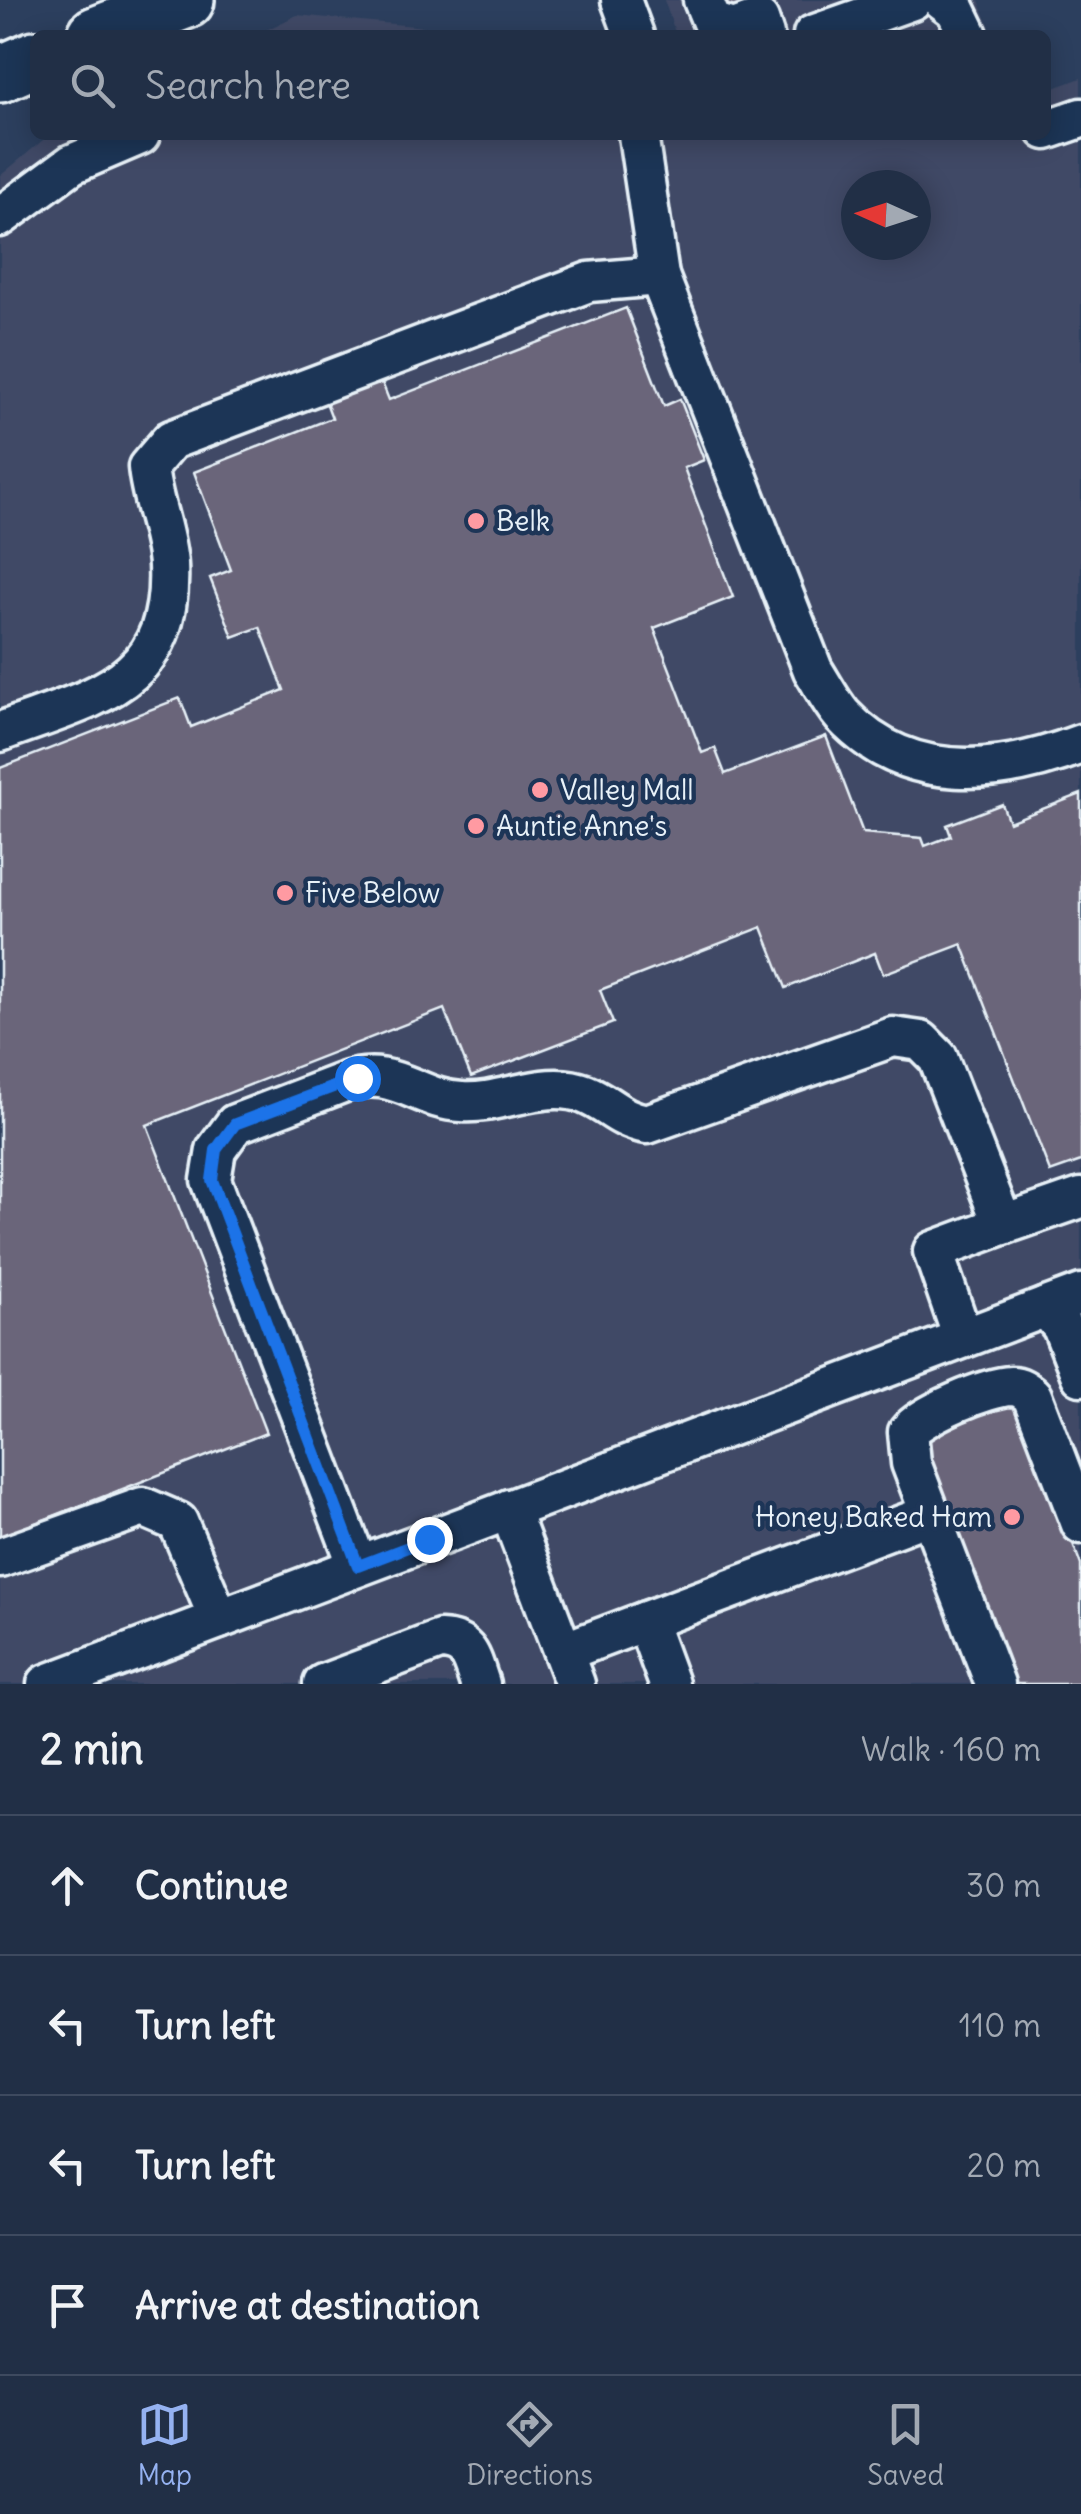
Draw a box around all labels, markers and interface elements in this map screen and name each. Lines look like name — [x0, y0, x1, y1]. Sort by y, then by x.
search box — [30, 30, 1051, 140]
icon: search — [65, 58, 120, 113]
text: Search here — [145, 62, 351, 109]
north arrow — [841, 170, 931, 260]
place label: Belk — [496, 503, 550, 539]
marker: Belk — [465, 510, 487, 532]
place label: Valley Mall — [560, 772, 694, 808]
marker: Valley Mall — [529, 779, 551, 801]
place label: Auntie Anne's — [496, 808, 667, 844]
marker: Auntie Anne's — [465, 815, 487, 837]
place label: Five Below — [305, 875, 440, 911]
marker: Five Below — [274, 882, 296, 904]
route start — [335, 1056, 381, 1102]
place label: Honey Baked Ham — [755, 1499, 992, 1535]
marker: Honey Baked Ham — [1001, 1506, 1023, 1528]
route end — [407, 1517, 453, 1563]
text: 2 min — [40, 1723, 144, 1775]
text: Walk · 160 m — [861, 1729, 1041, 1770]
icon: ahead — [40, 1858, 95, 1913]
text: Continue — [135, 1862, 288, 1909]
text: 30 m — [966, 1865, 1041, 1906]
icon: left — [40, 1998, 95, 2053]
text: Turn left — [135, 2002, 275, 2049]
text: 110 m — [959, 2005, 1041, 2046]
icon: left — [40, 2138, 95, 2193]
text: Turn left — [135, 2142, 275, 2189]
text: 20 m — [967, 2145, 1041, 2186]
icon: arrive — [40, 2278, 95, 2333]
text: Arrive at destination — [135, 2282, 480, 2329]
tab: Map — [137, 2397, 192, 2493]
tab: Directions — [466, 2397, 593, 2493]
tab: Saved — [867, 2397, 944, 2493]

